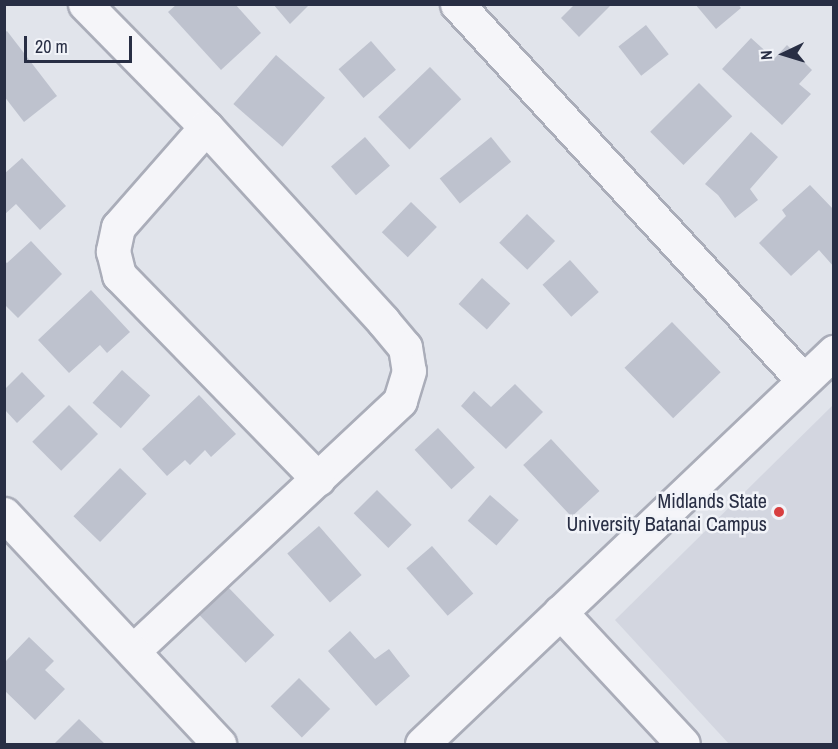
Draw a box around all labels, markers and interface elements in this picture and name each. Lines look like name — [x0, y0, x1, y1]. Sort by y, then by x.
scale bar — [27, 24, 135, 62]
north arrow — [754, 24, 814, 84]
text: 20 m — [35, 34, 68, 59]
text: N — [755, 50, 777, 61]
place label: Midlands State University Batanai Campus — [566, 488, 767, 535]
marker: Midlands State University Batanai Campus — [772, 505, 786, 519]

